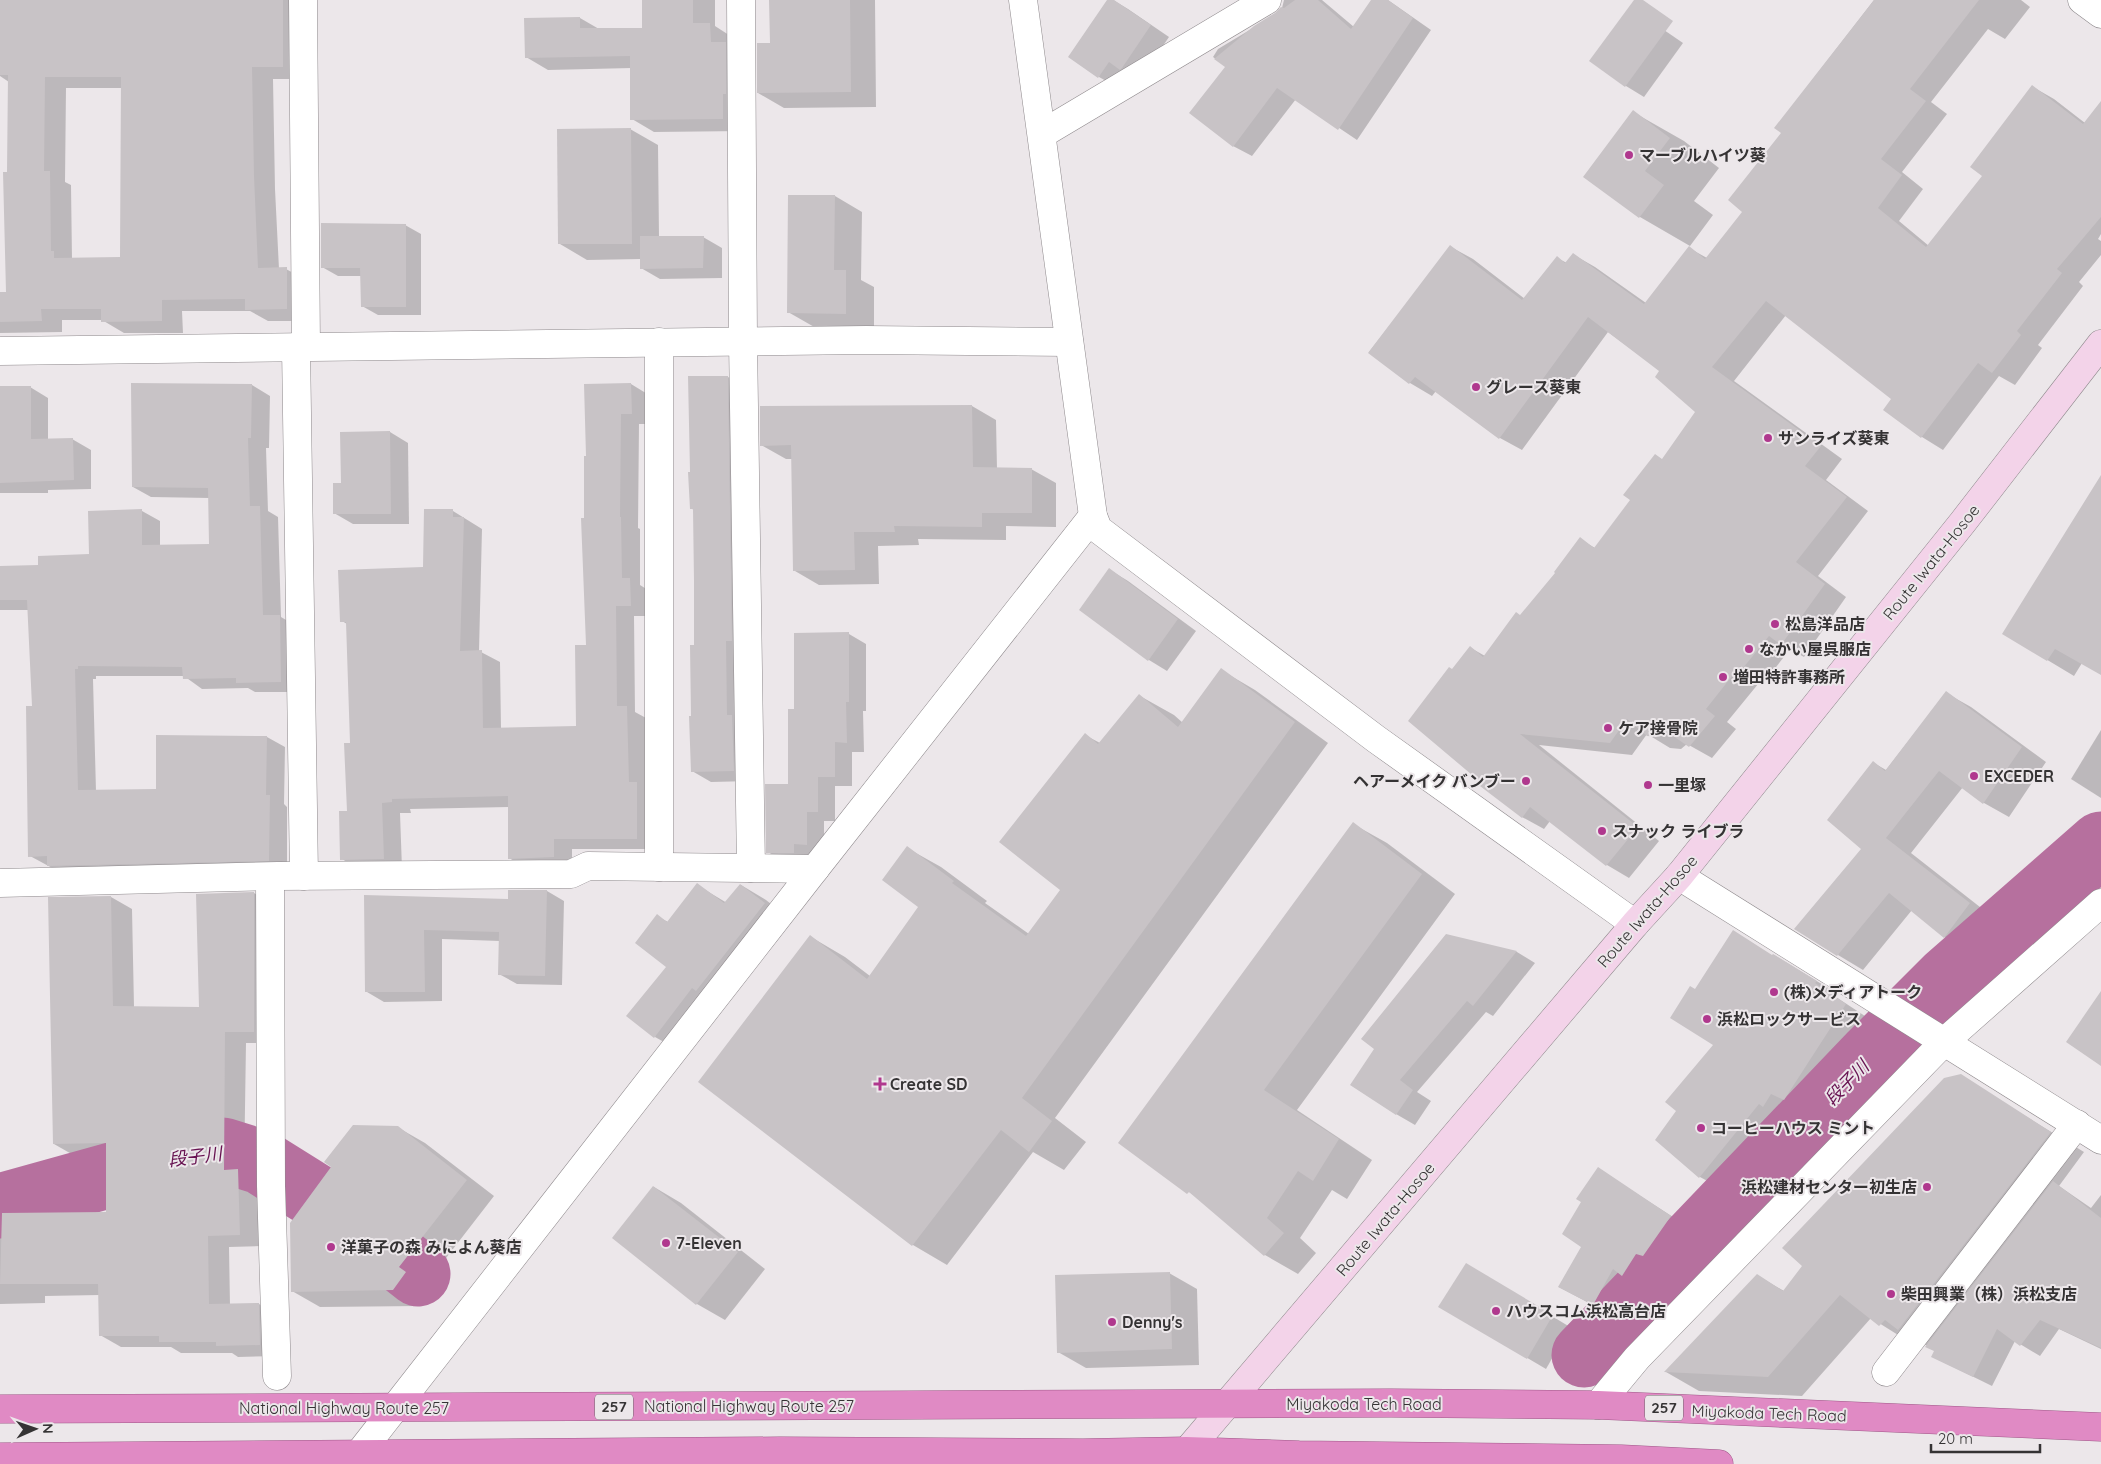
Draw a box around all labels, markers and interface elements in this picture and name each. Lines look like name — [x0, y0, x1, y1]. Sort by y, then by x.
place label: マーブルハイツ葵 — [1639, 145, 1766, 165]
marker: マーブルハイツ葵 — [1623, 149, 1635, 161]
place label: グレース葵東 — [1486, 377, 1581, 397]
marker: グレース葵東 — [1470, 381, 1482, 393]
place label: サンライズ葵東 — [1778, 428, 1890, 448]
marker: サンライズ葵東 — [1762, 432, 1774, 444]
street label: Route Iwata-Hosoe — [1878, 500, 1984, 624]
place label: 松島洋品店 — [1785, 614, 1865, 634]
marker: 松島洋品店 — [1769, 618, 1781, 630]
place label: なかい屋呉服店 — [1759, 639, 1871, 659]
marker: なかい屋呉服店 — [1743, 643, 1755, 655]
place label: 増田特許事務所 — [1733, 667, 1845, 687]
marker: 増田特許事務所 — [1717, 671, 1729, 683]
place label: ケア接骨院 — [1618, 718, 1698, 738]
marker: ケア接骨院 — [1602, 722, 1614, 734]
place label: EXCEDER — [1984, 766, 2054, 786]
marker: EXCEDER — [1968, 770, 1980, 782]
place label: ヘアーメイク バンブー — [1353, 771, 1516, 791]
marker: ヘアーメイク バンブー — [1520, 775, 1532, 787]
place label: 一里塚 — [1658, 775, 1706, 795]
marker: 一里塚 — [1642, 779, 1654, 791]
place label: スナック ライブラ — [1612, 821, 1744, 841]
marker: スナック ライブラ — [1596, 825, 1608, 837]
street label: Route Iwata-Hosoe — [1593, 851, 1701, 971]
place label: (株)メディアトーク — [1784, 982, 1922, 1002]
marker: (株)メディアトーク — [1768, 986, 1780, 998]
place label: 浜松ロックサービス — [1717, 1009, 1861, 1029]
marker: 浜松ロックサービス — [1701, 1013, 1713, 1025]
water label: 段子川 — [1820, 1054, 1875, 1110]
place label: Create SD — [890, 1074, 968, 1094]
marker: Create SD — [874, 1078, 886, 1090]
place label: コーヒーハウス ミント — [1711, 1118, 1875, 1138]
marker: コーヒーハウス ミント — [1695, 1122, 1707, 1134]
water label: 段子川 — [167, 1142, 225, 1171]
street label: Route Iwata-Hosoe — [1331, 1158, 1439, 1280]
place label: 浜松建材センター初生店 — [1741, 1177, 1917, 1197]
marker: 浜松建材センター初生店 — [1921, 1181, 1933, 1193]
place label: 7-Eleven — [676, 1233, 742, 1253]
place label: 洋菓子の森 みによん葵店 — [341, 1237, 521, 1257]
marker: 7-Eleven — [660, 1237, 672, 1249]
marker: 洋菓子の森 みによん葵店 — [325, 1241, 337, 1253]
place label: 柴田興業（株）浜松支店 — [1901, 1284, 2077, 1304]
marker: 柴田興業（株）浜松支店 — [1885, 1288, 1897, 1300]
place label: ハウスコム浜松高台店 — [1506, 1301, 1666, 1321]
marker: ハウスコム浜松高台店 — [1490, 1305, 1502, 1317]
place label: Denny's — [1122, 1312, 1183, 1332]
marker: Denny's — [1106, 1316, 1118, 1328]
road number: 257 — [595, 1394, 633, 1420]
street label: Miyakoda Tech Road — [1286, 1394, 1442, 1414]
street label: National Highway Route 257 — [644, 1396, 854, 1416]
road number: 257 — [1645, 1396, 1683, 1420]
street label: National Highway Route 257 — [239, 1398, 449, 1418]
street label: Miyakoda Tech Road — [1691, 1400, 1847, 1426]
north arrow — [10, 1404, 60, 1454]
scale bar — [1931, 1422, 2040, 1454]
text: N — [39, 1423, 57, 1434]
text: 20 m — [1938, 1429, 1973, 1448]

